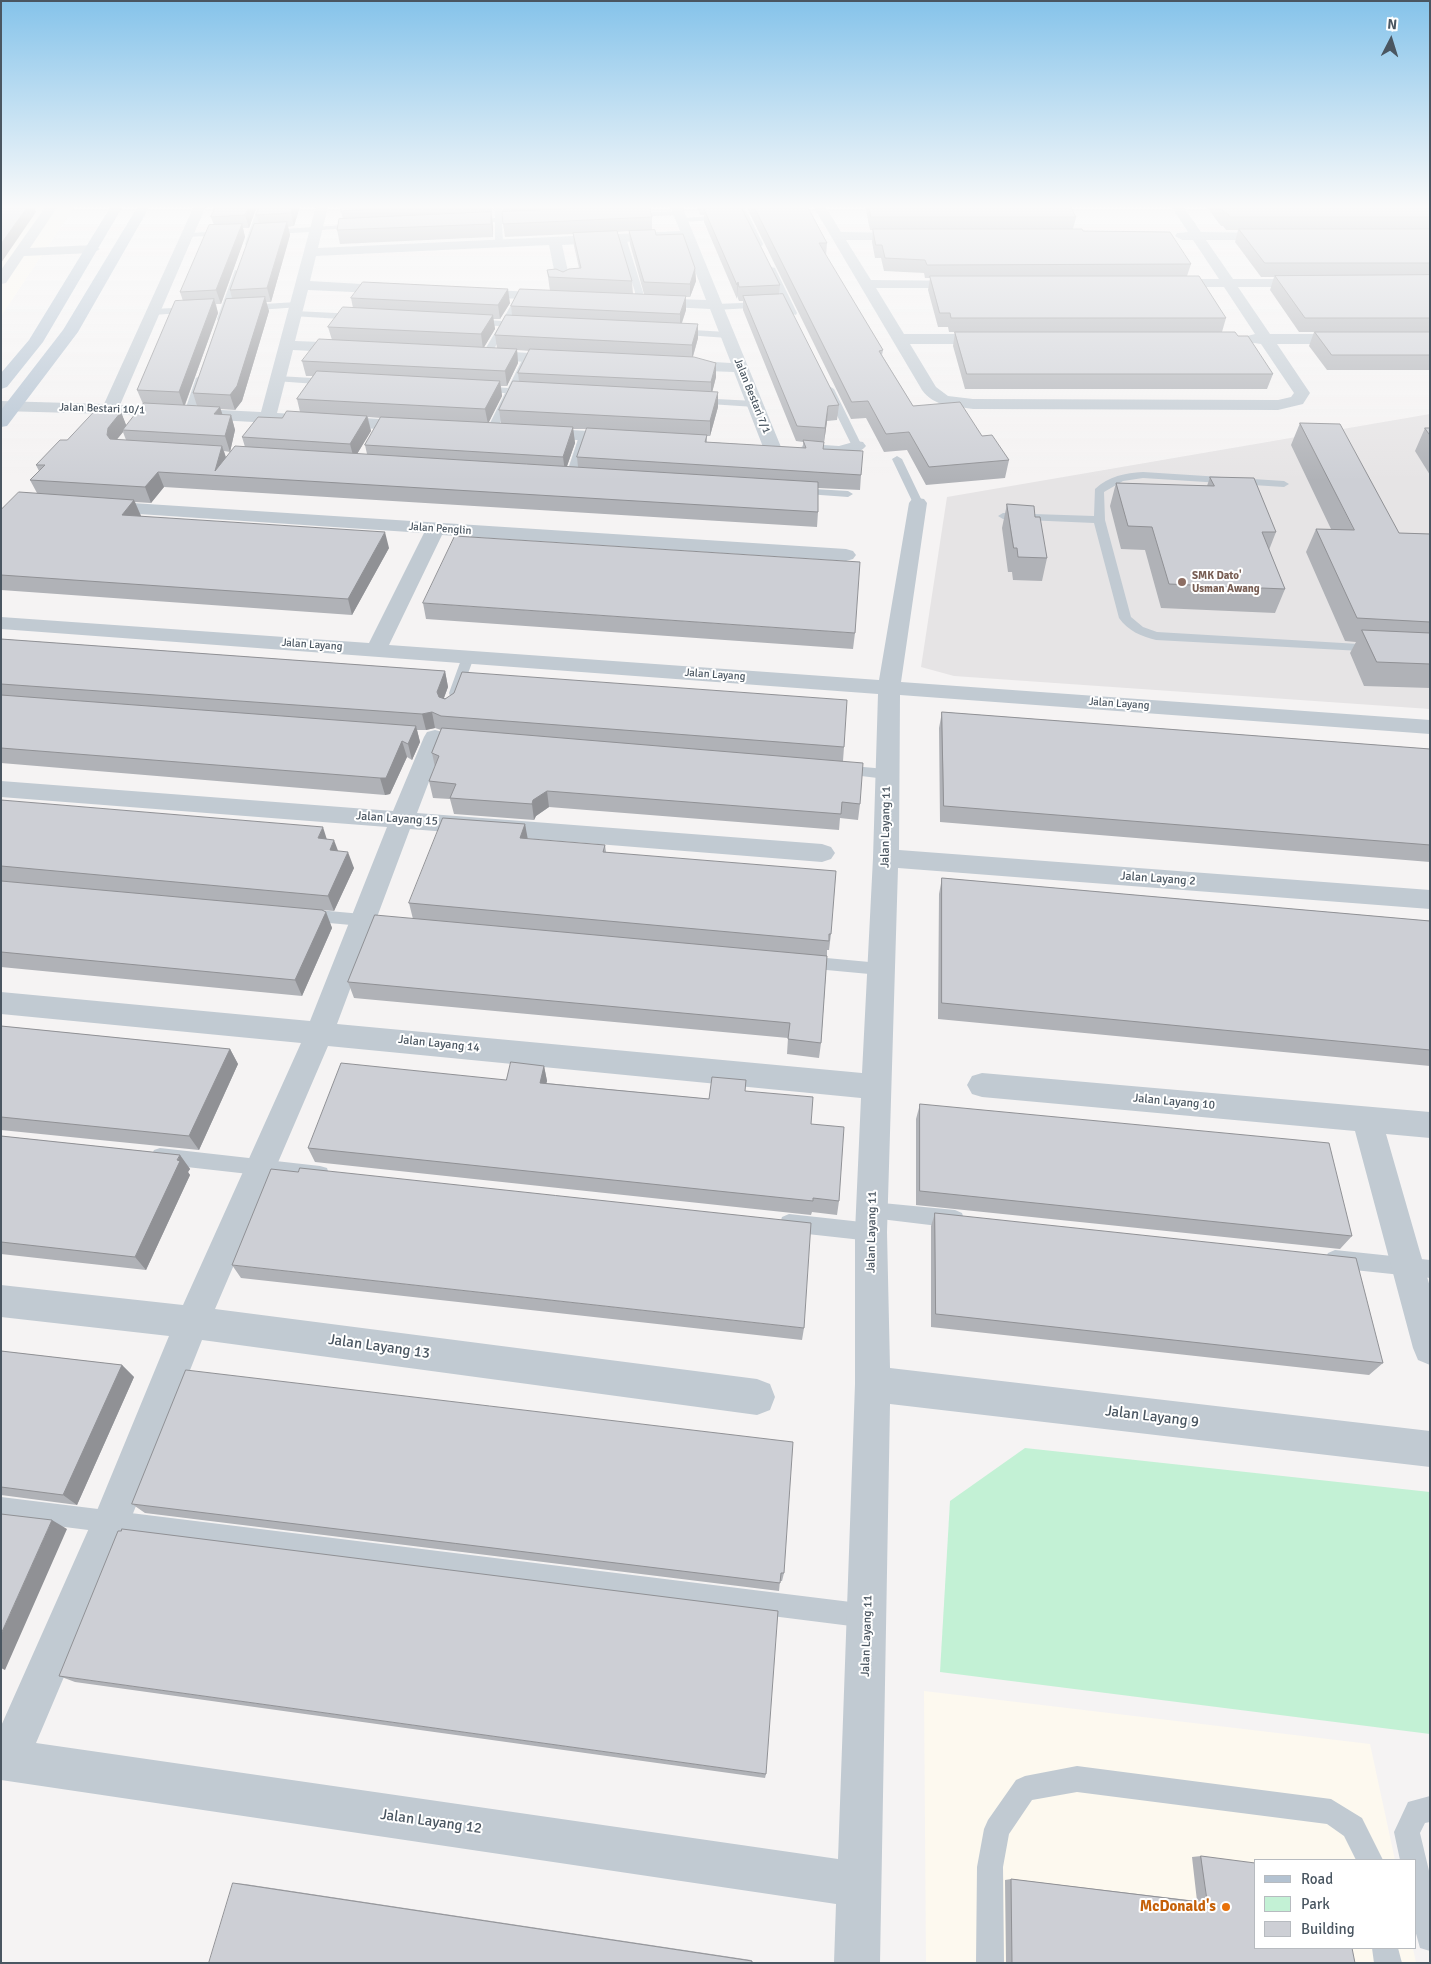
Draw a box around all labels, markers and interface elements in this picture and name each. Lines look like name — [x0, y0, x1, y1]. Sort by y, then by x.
north arrow — [1366, 15, 1416, 65]
text: N — [1387, 16, 1398, 33]
street label: Jalan Bestari 7/1 — [731, 356, 773, 436]
street label: Jalan Bestari 10/1 — [59, 401, 145, 417]
street label: Jalan Penglin — [408, 520, 472, 538]
place label: SMK Dato' Usman Awang — [1192, 569, 1260, 595]
marker: SMK Dato' Usman Awang — [1176, 576, 1188, 588]
street label: Jalan Layang — [281, 636, 343, 654]
street label: Jalan Layang — [684, 666, 746, 684]
street label: Jalan Layang — [1088, 695, 1150, 713]
street label: Jalan Layang 11 — [878, 786, 894, 868]
street label: Jalan Layang 15 — [356, 809, 438, 829]
street label: Jalan Layang 2 — [1120, 869, 1196, 889]
street label: Jalan Layang 14 — [397, 1033, 481, 1055]
street label: Jalan Layang 10 — [1132, 1091, 1216, 1113]
street label: Jalan Layang 11 — [864, 1191, 880, 1273]
street label: Jalan Layang 13 — [327, 1331, 431, 1363]
street label: Jalan Layang 9 — [1104, 1402, 1200, 1432]
street label: Jalan Layang 11 — [858, 1595, 876, 1677]
street label: Jalan Layang 12 — [379, 1806, 483, 1838]
legend — [1254, 1859, 1416, 1949]
text: Road — [1301, 1870, 1333, 1888]
text: Park — [1301, 1895, 1330, 1913]
place label: McDonald's — [1140, 1898, 1216, 1916]
marker: McDonald's — [1220, 1901, 1232, 1913]
text: Building — [1301, 1920, 1355, 1938]

